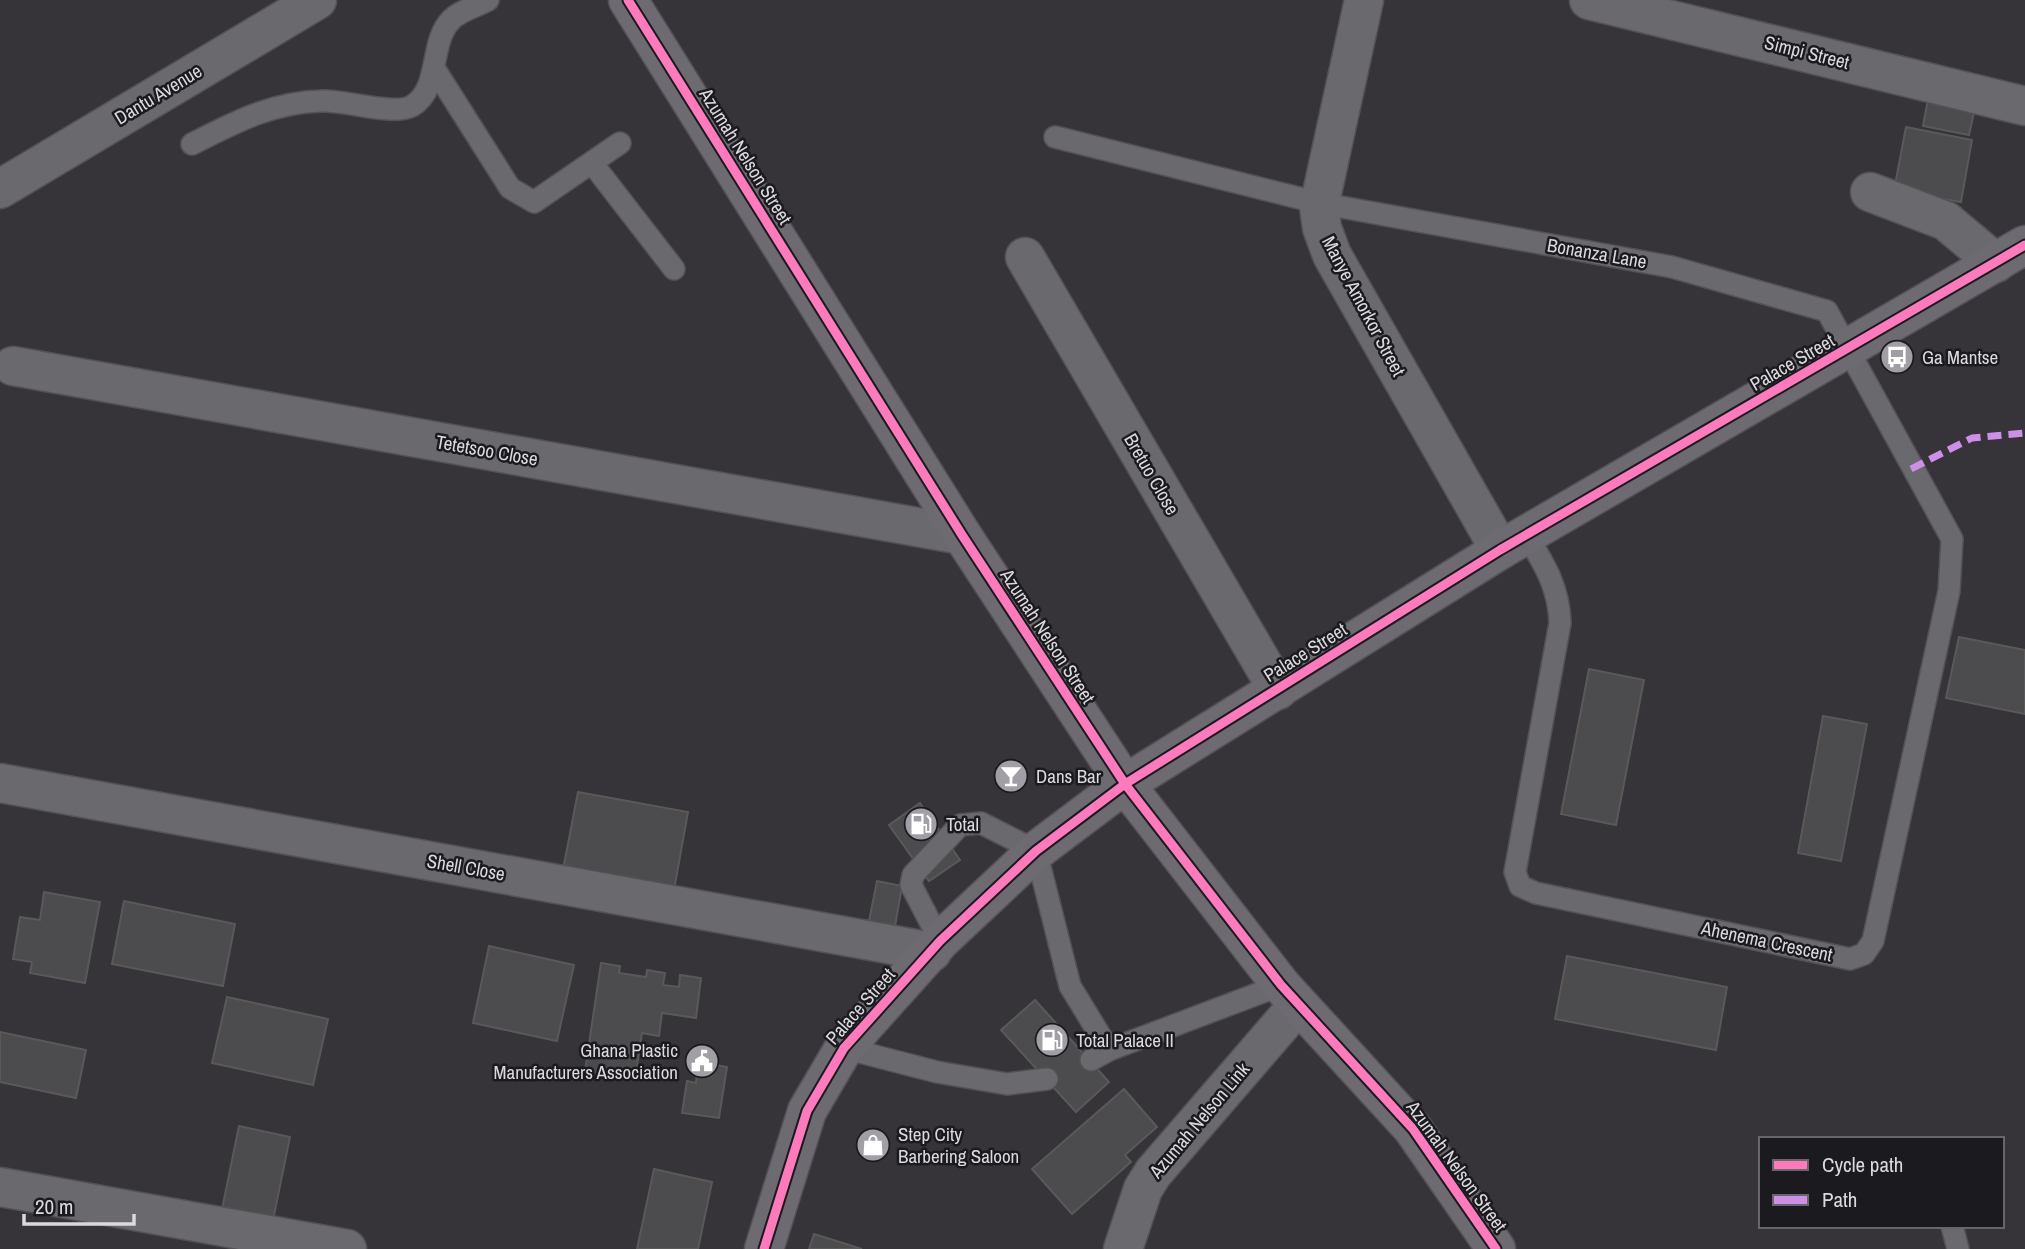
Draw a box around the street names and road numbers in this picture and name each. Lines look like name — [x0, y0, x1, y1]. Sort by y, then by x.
street label: Simpi Street — [1762, 29, 1853, 75]
street label: Dantu Avenue — [109, 58, 207, 130]
street label: Azumah Nelson Street — [693, 82, 799, 230]
street label: Manye Amorkor Street — [1316, 231, 1412, 381]
street label: Bonanza Lane — [1545, 231, 1649, 275]
street label: Palace Street — [1745, 327, 1840, 397]
street label: Tetetsoo Close — [434, 428, 540, 472]
street label: Bretuo Close — [1118, 429, 1186, 519]
street label: Azumah Nelson Street — [994, 563, 1102, 709]
street label: Palace Street — [1258, 616, 1352, 688]
street label: Shell Close — [425, 847, 507, 887]
street label: Ahenema Crescent — [1698, 914, 1836, 968]
street label: Palace Street — [820, 962, 901, 1050]
street label: Azumah Nelson Link — [1142, 1056, 1255, 1184]
street label: Azumah Nelson Street — [1400, 1094, 1514, 1237]

